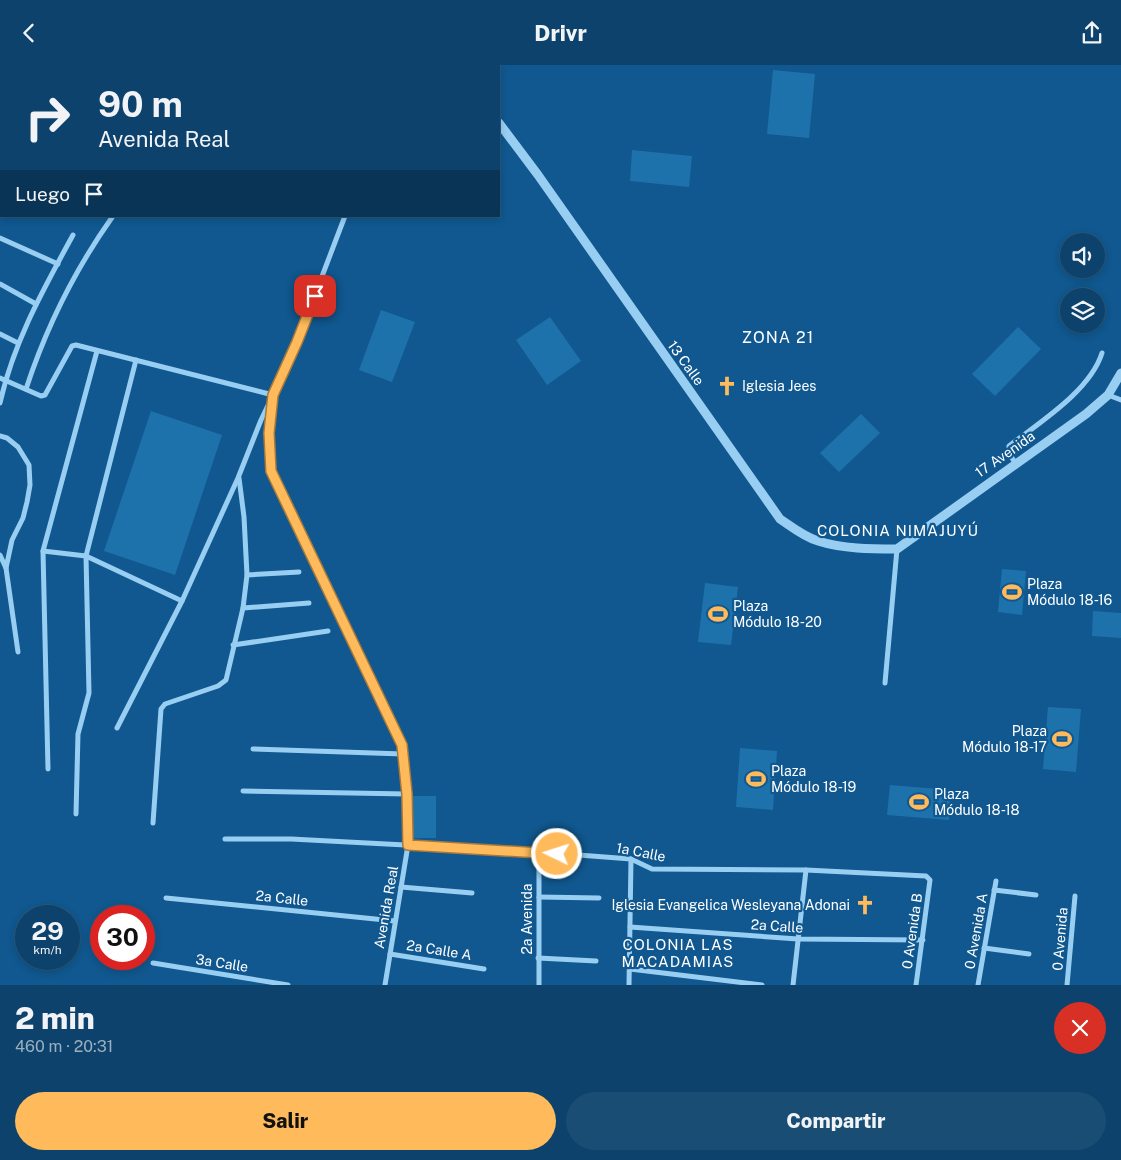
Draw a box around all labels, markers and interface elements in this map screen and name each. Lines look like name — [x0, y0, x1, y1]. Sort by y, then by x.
icon: back — [15, 19, 43, 47]
icon: share — [1078, 19, 1106, 47]
text: Drivr — [534, 20, 587, 46]
text: 90 m — [98, 84, 183, 125]
icon: right — [15, 85, 80, 150]
text: Avenida Real — [98, 126, 230, 152]
icon: arrive — [80, 180, 108, 208]
text: Luego — [15, 183, 70, 205]
map controls — [1060, 233, 1105, 333]
button: sound — [1060, 233, 1105, 278]
pin — [294, 275, 336, 317]
icon: arrive — [301, 282, 329, 310]
button: layers — [1060, 288, 1105, 333]
district label: ZONA 21 — [742, 328, 814, 347]
street label: 13 Calle — [665, 338, 708, 388]
church icon: Iglesia Jees — [716, 375, 738, 397]
place label: Iglesia Jees — [742, 378, 816, 394]
street label: 17 Avenida — [972, 428, 1038, 480]
district label: COLONIA NIMAJUYÚ — [817, 521, 979, 539]
place label: Plaza Módulo 18-16 — [1027, 576, 1113, 608]
sports icon: Plaza Módulo 18-16 — [1001, 581, 1023, 603]
place label: Plaza Módulo 18-20 — [733, 598, 822, 630]
sports icon: Plaza Módulo 18-20 — [707, 603, 729, 625]
place label: Plaza Módulo 18-17 — [962, 723, 1047, 755]
sports icon: Plaza Módulo 18-17 — [1051, 728, 1073, 750]
place label: Plaza Módulo 18-19 — [771, 763, 857, 795]
sports icon: Plaza Módulo 18-19 — [745, 768, 767, 790]
place label: Plaza Módulo 18-18 — [934, 786, 1020, 818]
sports icon: Plaza Módulo 18-18 — [908, 791, 930, 813]
position arrow — [530, 827, 582, 879]
street label: 1a Calle — [615, 839, 667, 865]
street label: Avenida Real — [371, 864, 401, 950]
street label: 2a Avenida — [519, 883, 535, 955]
street label: 2a Calle — [255, 887, 309, 909]
street label: 0 Avenida B — [899, 892, 925, 970]
street label: 0 Avenida A — [961, 892, 991, 970]
church icon: Iglesia Evangelica Wesleyana Adonai — [854, 894, 876, 916]
place label: Iglesia Evangelica Wesleyana Adonai — [611, 897, 850, 913]
speed limit sign: 30 — [90, 905, 155, 970]
street label: 0 Avenida — [1049, 907, 1071, 971]
text: 29 — [31, 916, 64, 946]
street label: 2a Calle — [750, 916, 804, 936]
district label: COLONIA LAS MACADAMIAS — [622, 936, 734, 970]
street label: 2a Calle A — [405, 937, 473, 963]
text: km/h — [33, 943, 62, 957]
street label: 3a Calle — [195, 951, 250, 975]
text: 2 min — [15, 1000, 95, 1036]
button: close — [1054, 1002, 1106, 1054]
text: 460 m · 20:31 — [15, 1037, 113, 1056]
button: Salir — [15, 1092, 556, 1150]
button: Compartir — [566, 1092, 1106, 1150]

